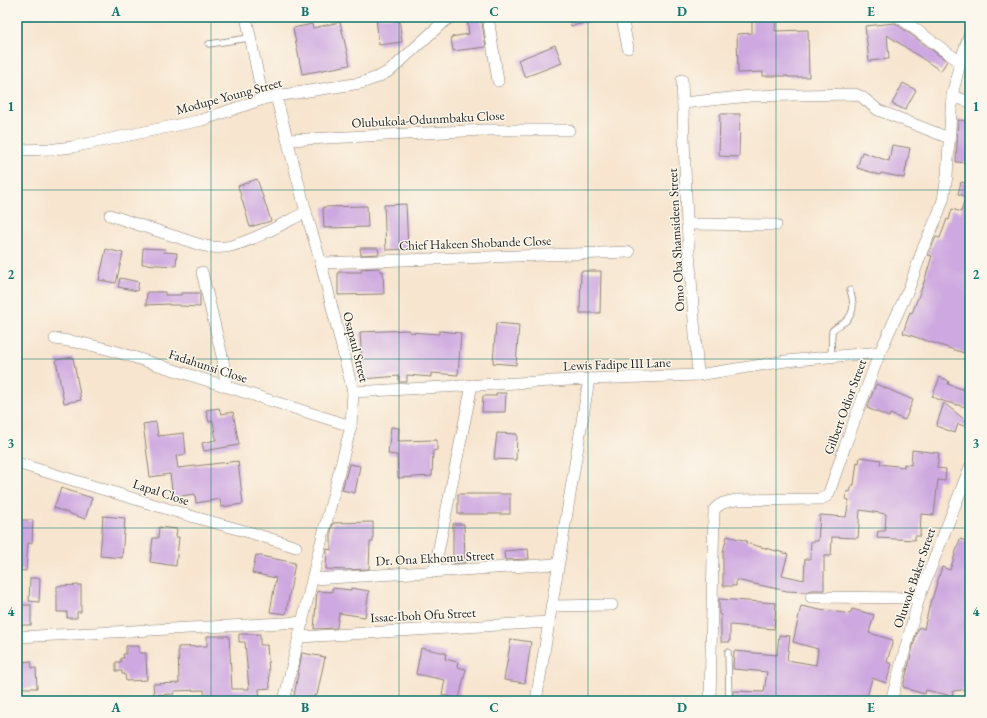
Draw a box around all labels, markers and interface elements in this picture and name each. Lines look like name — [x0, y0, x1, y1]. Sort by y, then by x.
text: A — [110, 3, 121, 20]
text: B — [301, 3, 309, 20]
text: C — [489, 3, 499, 20]
text: D — [677, 3, 687, 20]
text: E — [867, 3, 875, 20]
street label: Modupe Young Street — [174, 74, 284, 118]
text: 1 — [8, 98, 15, 115]
text: 1 — [973, 98, 980, 115]
street label: Olubukola-Odunmbaku Close — [351, 107, 505, 131]
street label: Omo Oba Shamsideen Street — [664, 168, 688, 312]
street label: Chief Hakeen Shobande Close — [399, 232, 551, 254]
text: 2 — [8, 266, 15, 283]
text: 2 — [973, 266, 980, 283]
street label: Osapaul Street — [339, 310, 373, 384]
street label: Fadahunsi Close — [167, 345, 249, 387]
street label: Lewis Fadipe III Lane — [563, 354, 671, 374]
street label: Gilbert Odior Street — [820, 357, 870, 457]
text: 3 — [8, 435, 15, 452]
text: 3 — [973, 435, 980, 452]
street label: Lapal Close — [131, 475, 191, 509]
street label: Oluwole Baker Street — [889, 526, 939, 630]
street label: Dr. Ona Ekhomu Street — [375, 546, 495, 570]
text: 4 — [8, 603, 15, 620]
text: 4 — [973, 603, 980, 620]
street label: Issac-Iboh Ofu Street — [370, 604, 476, 626]
text: A — [110, 699, 121, 716]
text: B — [301, 699, 309, 716]
text: C — [489, 699, 499, 716]
text: D — [677, 699, 687, 716]
text: E — [867, 699, 875, 716]

